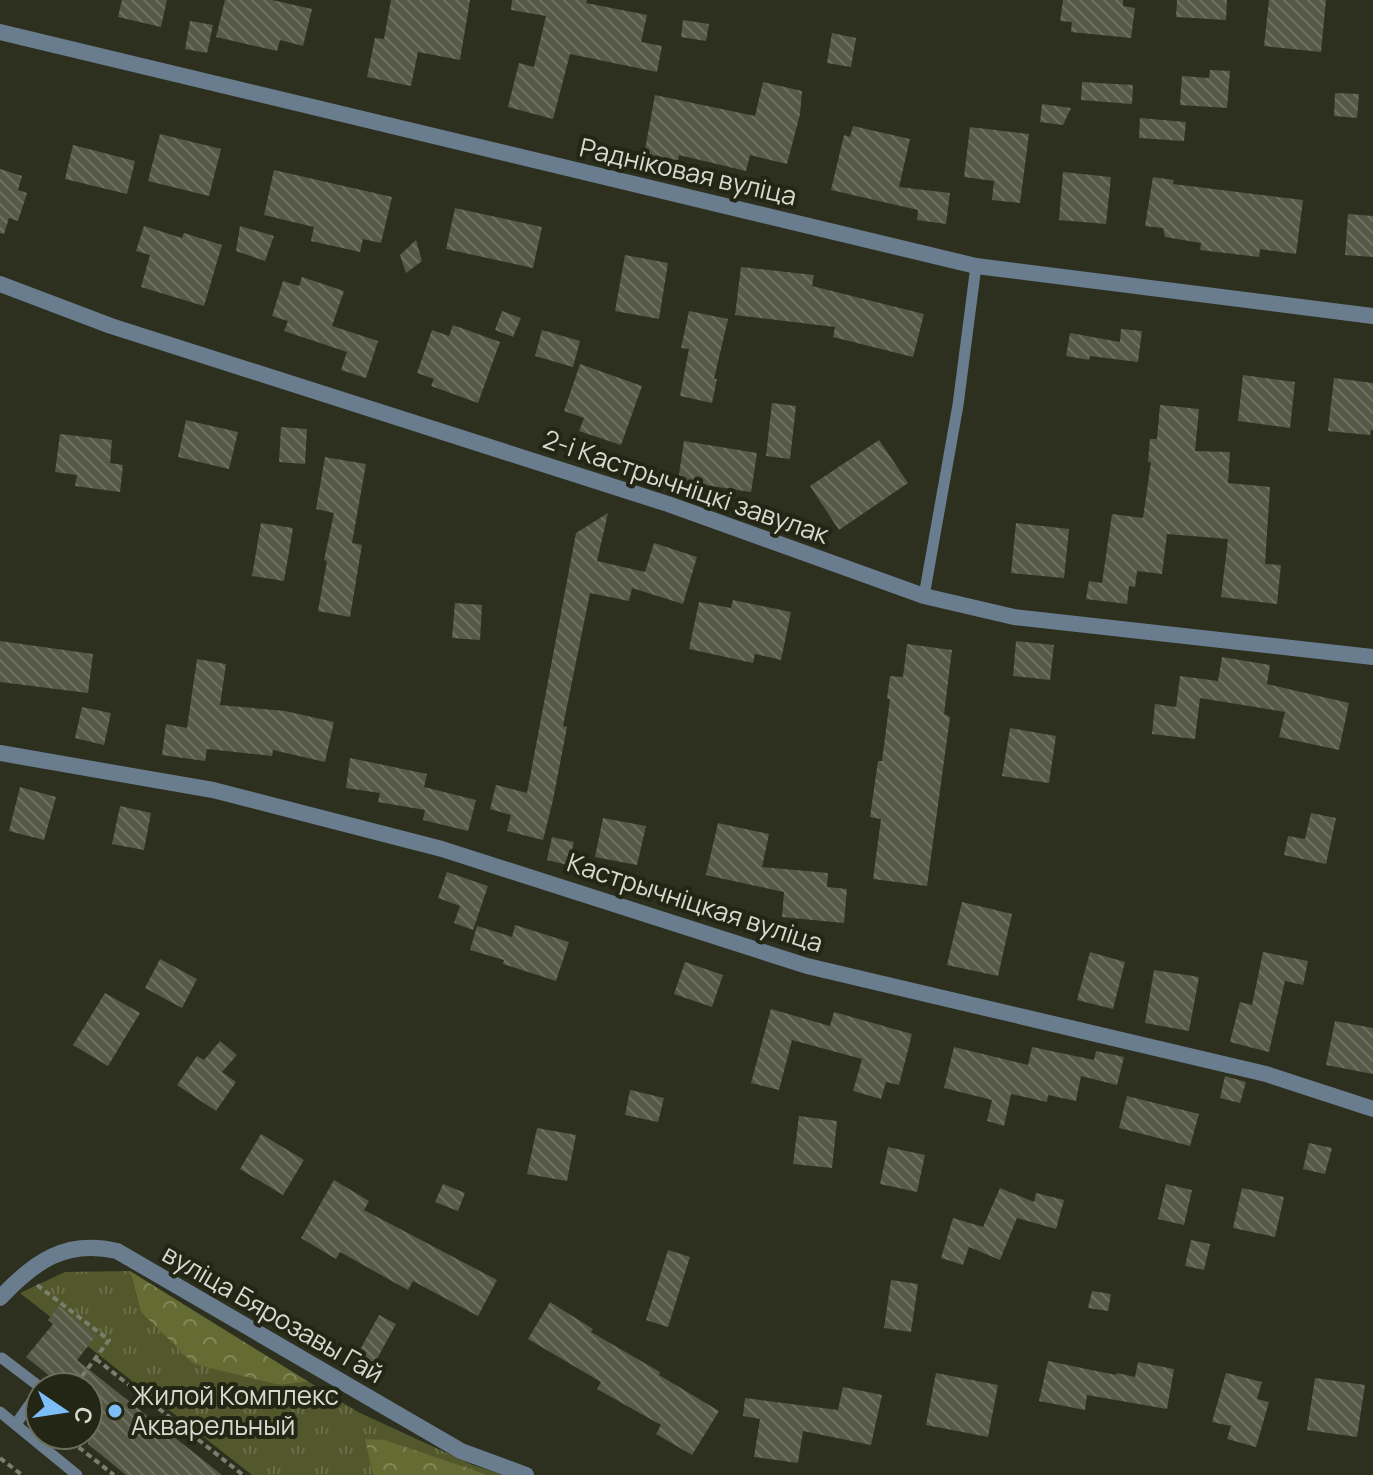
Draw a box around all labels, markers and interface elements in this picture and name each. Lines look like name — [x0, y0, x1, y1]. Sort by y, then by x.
street label: Радніковая вуліца — [576, 129, 800, 214]
street label: 2-і Кастрычніцкі завулак — [539, 420, 835, 552]
street label: Кастрычніцкая вуліца — [563, 844, 828, 960]
street label: вуліца Бярозавы Гай — [156, 1235, 391, 1391]
north arrow — [24, 1371, 104, 1451]
place label: Жилой Комплекс Акварельный — [131, 1377, 339, 1443]
marker: Жилой Комплекс Акварельный — [106, 1402, 124, 1420]
text: С — [67, 1404, 100, 1427]

